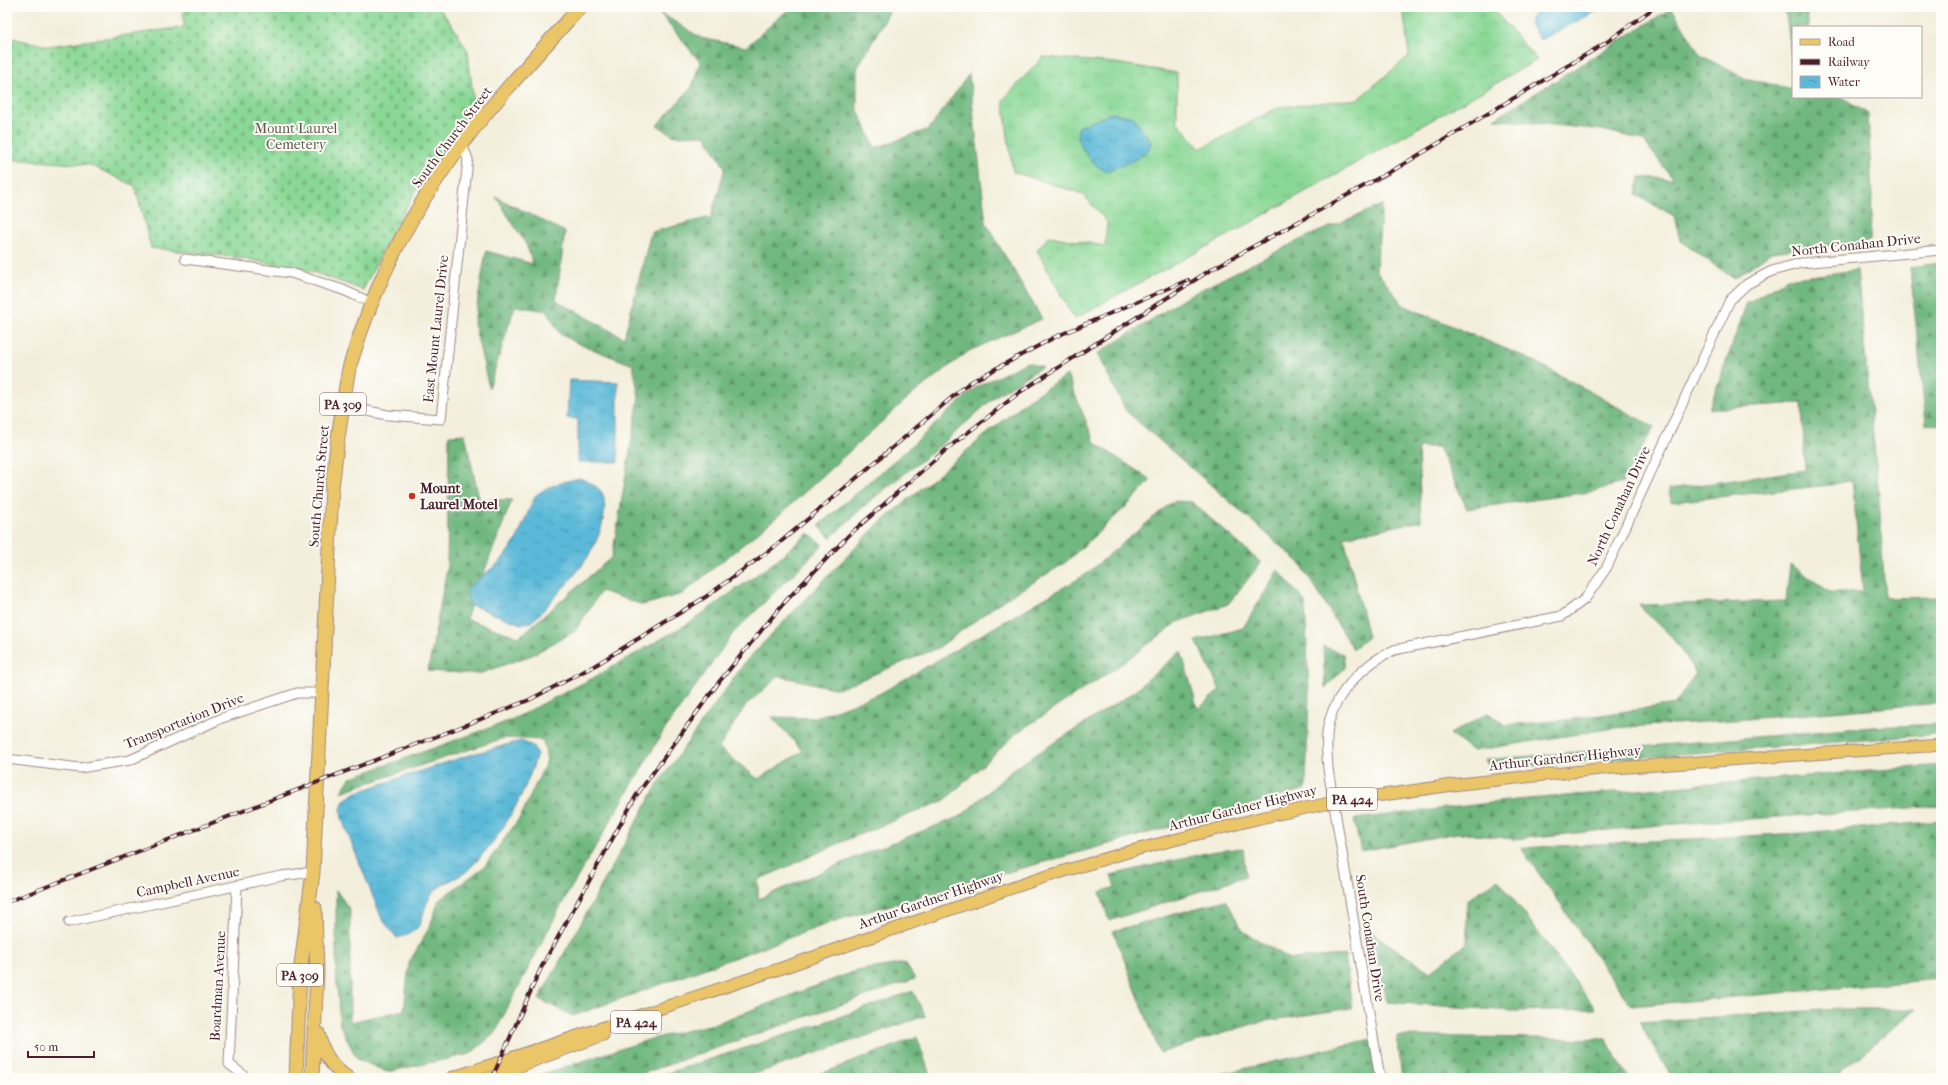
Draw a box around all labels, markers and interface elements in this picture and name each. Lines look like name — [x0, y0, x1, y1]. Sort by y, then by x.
legend — [1792, 26, 1922, 98]
text: Road — [1828, 35, 1855, 49]
text: Railway — [1828, 55, 1870, 69]
text: Water — [1827, 75, 1861, 89]
street label: South Church Street — [408, 83, 496, 191]
park label: Mount Laurel Cemetery — [255, 120, 338, 153]
street label: North Conahan Drive — [1790, 230, 1922, 260]
street label: East Mount Laurel Drive — [420, 254, 452, 404]
road number: PA 309 — [320, 393, 366, 415]
street label: South Church Street — [305, 424, 333, 548]
street label: North Conahan Drive — [1584, 443, 1654, 568]
place label: Mount Laurel Motel — [419, 480, 498, 513]
marker: Mount Laurel Motel — [407, 491, 417, 501]
street label: Transportation Drive — [122, 689, 246, 753]
street label: Arthur Gardner Highway — [1487, 742, 1642, 775]
street label: Arthur Gardner Highway — [1166, 781, 1320, 835]
road number: PA 424 — [1327, 788, 1377, 810]
street label: Campbell Avenue — [135, 863, 241, 901]
street label: Arthur Gardner Highway — [855, 867, 1006, 933]
street label: South Conahan Drive — [1352, 873, 1388, 1003]
street label: Boardman Avenue — [207, 930, 229, 1042]
road number: PA 309 — [277, 964, 323, 986]
road number: PA 424 — [611, 1011, 661, 1033]
scale bar — [28, 1033, 94, 1059]
text: 50 m — [34, 1040, 58, 1054]

